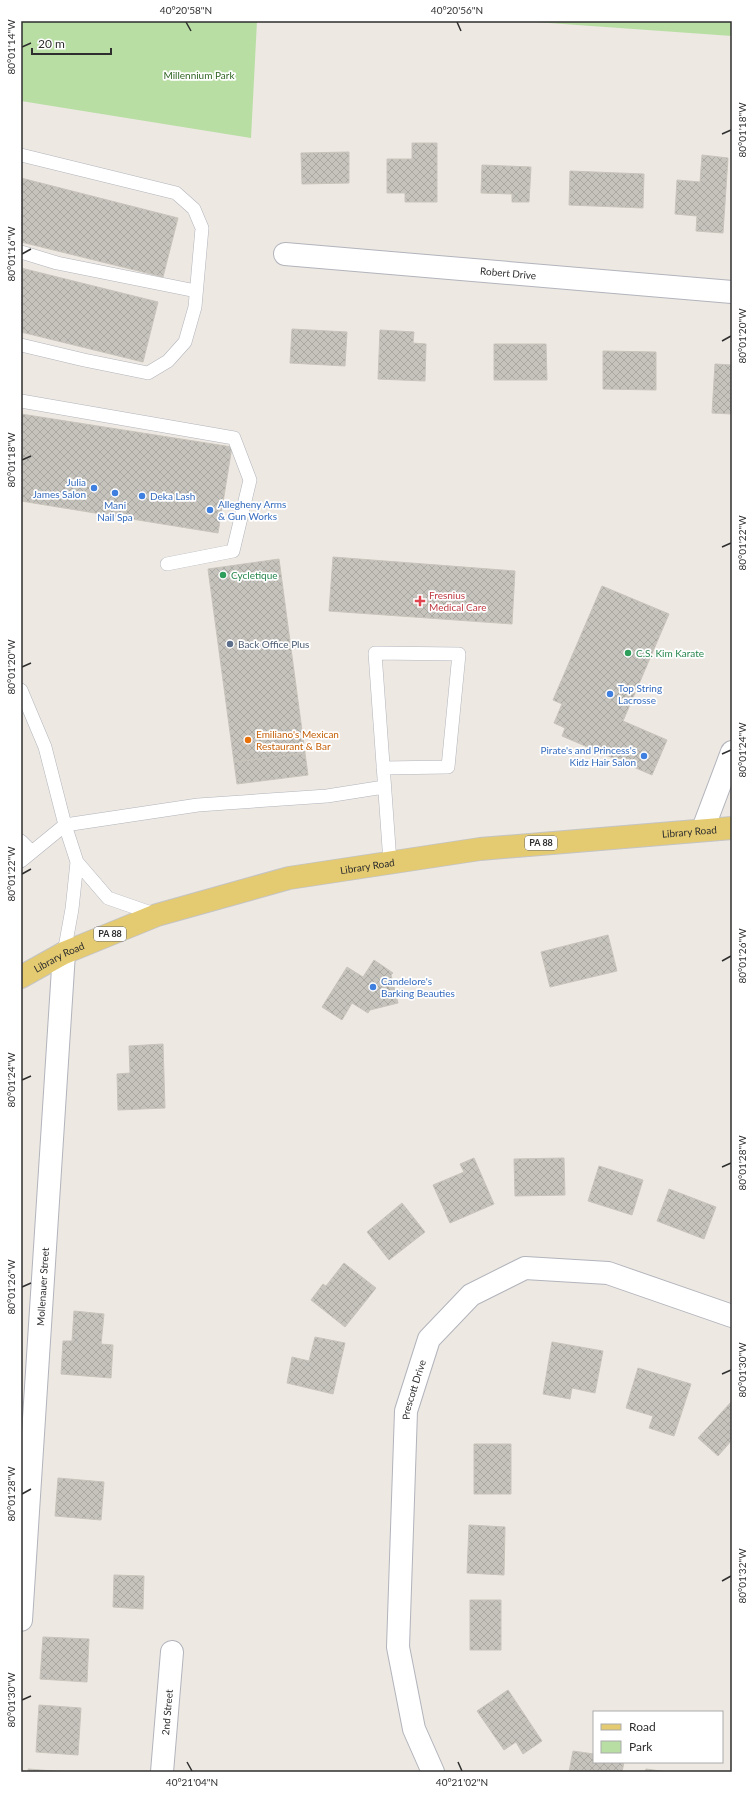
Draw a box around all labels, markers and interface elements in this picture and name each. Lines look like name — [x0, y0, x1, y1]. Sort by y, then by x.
text: 40°20'58"N — [160, 4, 212, 16]
text: 40°20'56"N — [431, 4, 483, 16]
text: 80°01'14"W — [5, 19, 17, 75]
scale bar — [32, 30, 111, 56]
text: 20 m — [38, 36, 65, 51]
park label: Millennium Park — [163, 69, 235, 81]
text: 80°01'18"W — [736, 102, 748, 158]
text: 80°01'16"W — [5, 226, 17, 282]
street label: Robert Drive — [480, 265, 537, 281]
text: 80°01'20"W — [736, 308, 748, 364]
text: 80°01'18"W — [5, 432, 17, 488]
place label: Julia James Salon — [33, 476, 86, 500]
marker: Julia James Salon — [89, 483, 99, 493]
marker: Mani Nail Spa — [110, 488, 120, 498]
place label: Deka Lash — [150, 490, 195, 502]
marker: Deka Lash — [137, 491, 147, 501]
place label: Allegheny Arms & Gun Works — [218, 498, 286, 522]
place label: Mani Nail Spa — [97, 499, 133, 523]
marker: Allegheny Arms & Gun Works — [205, 505, 215, 515]
text: 80°01'22"W — [736, 515, 748, 571]
place label: Cycletique — [231, 569, 278, 581]
marker: Cycletique — [218, 570, 228, 580]
place label: Fresnius Medical Care — [429, 589, 486, 613]
marker: Fresnius Medical Care — [414, 595, 426, 607]
place label: Back Office Plus — [238, 638, 309, 650]
text: 80°01'20"W — [5, 639, 17, 695]
marker: Back Office Plus — [225, 639, 235, 649]
place label: C.S. Kim Karate — [636, 647, 704, 659]
marker: C.S. Kim Karate — [623, 648, 633, 658]
place label: Top String Lacrosse — [618, 682, 662, 706]
marker: Top String Lacrosse — [605, 689, 615, 699]
text: 80°01'24"W — [736, 722, 748, 778]
place label: Emiliano's Mexican Restaurant & Bar — [256, 728, 339, 752]
marker: Emiliano's Mexican Restaurant & Bar — [243, 735, 253, 745]
place label: Pirate's and Princess's Kidz Hair Salon — [540, 744, 636, 768]
marker: Pirate's and Princess's Kidz Hair Salon — [639, 751, 649, 761]
street label: Library Road — [661, 823, 717, 840]
road number: PA 88 — [525, 836, 557, 850]
text: 80°01'22"W — [5, 846, 17, 902]
street label: Library Road — [339, 856, 395, 876]
road number: PA 88 — [94, 927, 126, 941]
text: 80°01'26"W — [736, 928, 748, 984]
street label: Library Road — [32, 939, 86, 975]
place label: Candelore's Barking Beauties — [381, 975, 455, 999]
marker: Candelore's Barking Beauties — [368, 982, 378, 992]
text: 80°01'24"W — [5, 1052, 17, 1108]
text: 80°01'28"W — [736, 1135, 748, 1191]
street label: Mollenauer Street — [34, 1247, 51, 1326]
text: 80°01'26"W — [5, 1259, 17, 1315]
text: 80°01'30"W — [736, 1342, 748, 1398]
street label: Prescott Drive — [400, 1358, 428, 1420]
text: 80°01'28"W — [5, 1466, 17, 1522]
text: 80°01'32"W — [736, 1548, 748, 1604]
text: 80°01'30"W — [5, 1672, 17, 1728]
street label: 2nd Street — [159, 1688, 175, 1736]
legend — [593, 1711, 723, 1763]
text: Road — [629, 1719, 656, 1734]
text: Park — [629, 1739, 653, 1754]
text: 40°21'04"N — [166, 1776, 218, 1788]
text: 40°21'02"N — [436, 1776, 488, 1788]

